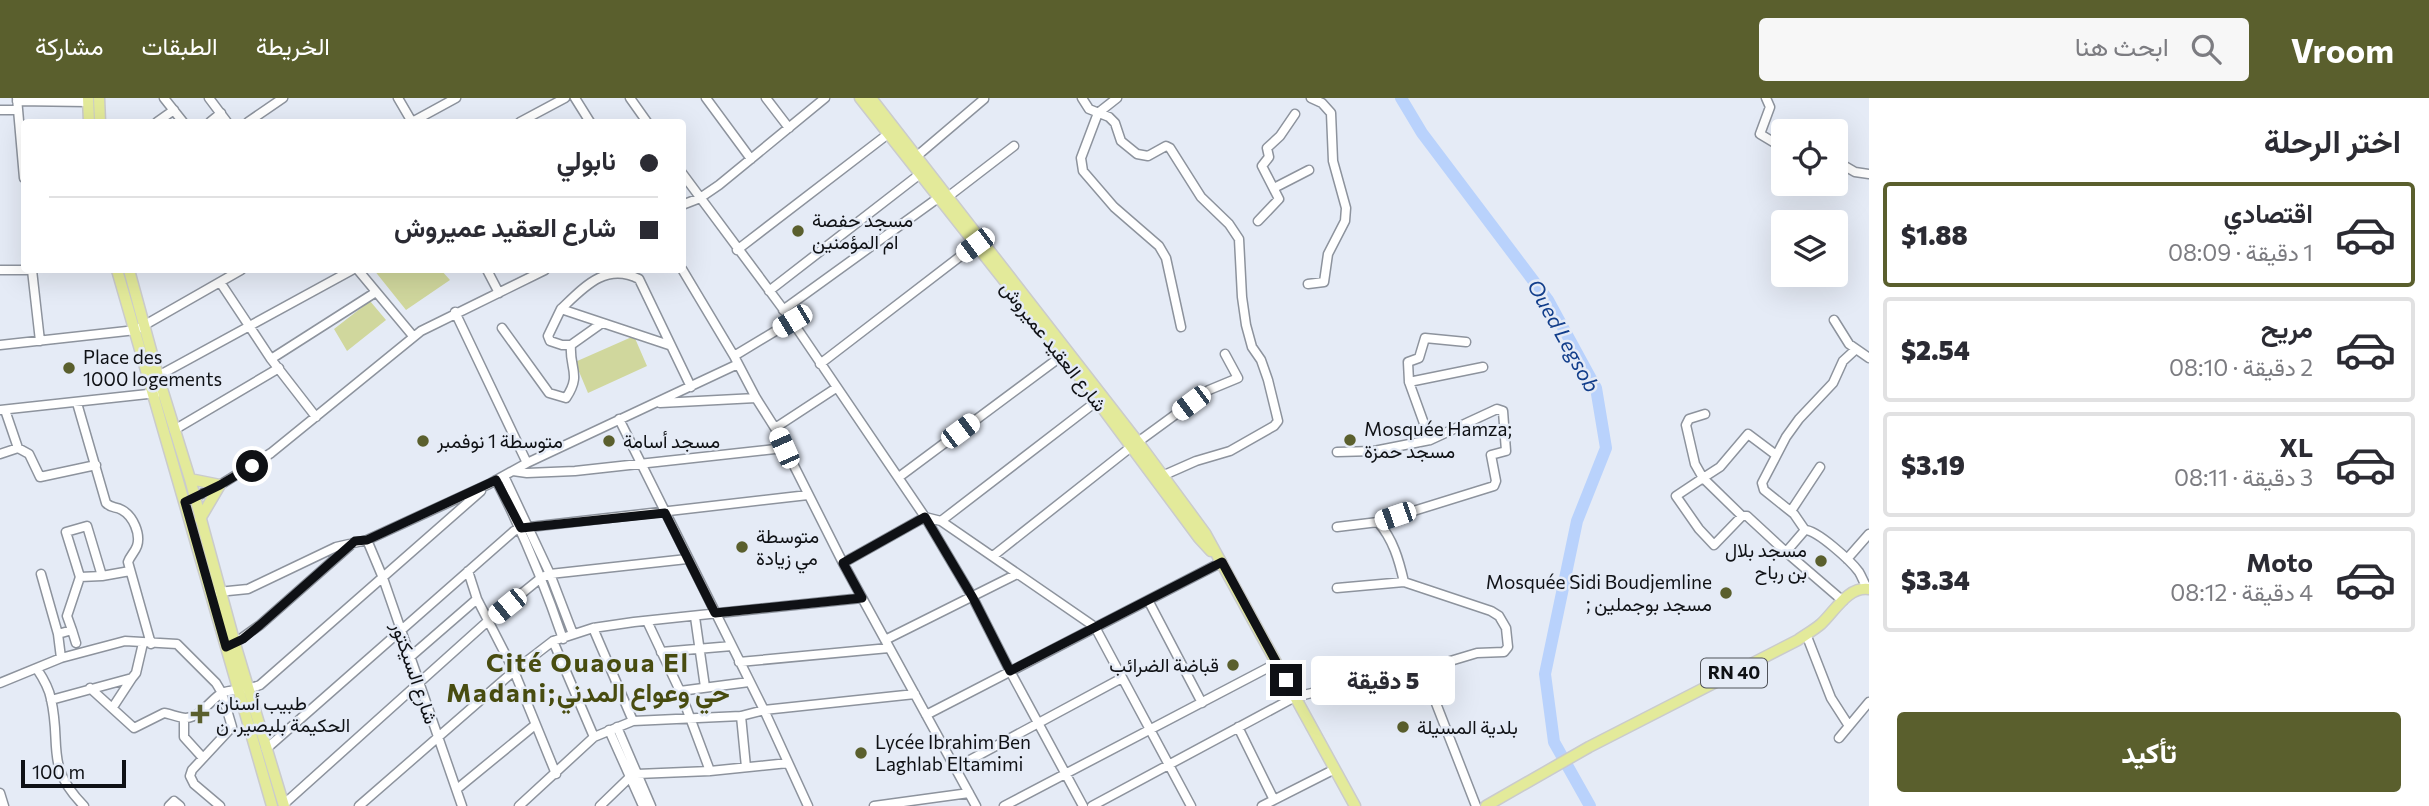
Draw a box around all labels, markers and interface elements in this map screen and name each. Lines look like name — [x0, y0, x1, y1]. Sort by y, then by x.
search box — [1759, 18, 2249, 81]
text: Vroom — [2291, 29, 2394, 70]
text: ابحث هنا — [2075, 30, 2169, 61]
icon: search — [2187, 30, 2225, 68]
text: مشاركة — [35, 31, 103, 60]
text: الطبقات — [141, 31, 218, 60]
text: الخريطة — [256, 31, 330, 60]
map controls — [1771, 119, 1848, 287]
button: locate — [1771, 119, 1848, 196]
text: اختر الرحلة — [2264, 120, 2401, 160]
text: نابولي — [557, 144, 616, 175]
text: اقتصادي — [2224, 197, 2313, 228]
icon: car — [2334, 203, 2397, 266]
place label: مسجد حفصة ام المؤمنين — [812, 208, 913, 255]
button: layers — [1771, 210, 1848, 287]
text: شارع العقيد عميروش — [394, 211, 616, 242]
text: $1.88 — [1901, 219, 1968, 250]
marker: مسجد حفصة ام المؤمنين — [790, 223, 806, 239]
car — [952, 224, 999, 266]
text: 1 دقيقة · 08:09 — [2168, 238, 2313, 266]
water label: Oued Legsob — [1523, 274, 1606, 396]
street label: شارع العقيد عميروش — [995, 276, 1112, 417]
car — [769, 301, 816, 341]
text: مريح — [2261, 312, 2313, 343]
icon: car — [2334, 318, 2397, 381]
text: $2.54 — [1901, 334, 1970, 365]
place label: Place des 1000 logements — [83, 345, 222, 390]
text: 2 دقيقة · 08:10 — [2169, 353, 2313, 381]
marker: Place des 1000 logements — [61, 360, 77, 376]
car — [1168, 382, 1215, 424]
car — [937, 410, 984, 452]
place label: Mosquée Hamza; مسجد حمزة — [1364, 417, 1512, 463]
car — [766, 425, 803, 471]
place label: متوسطة 1 نوفمبر — [436, 429, 563, 453]
place label: مسجد أسامة — [623, 429, 720, 453]
text: XL — [2279, 431, 2313, 462]
marker: Mosquée Hamza; مسجد حمزة — [1342, 432, 1358, 448]
marker: متوسطة 1 نوفمبر — [415, 433, 431, 449]
marker: مسجد أسامة — [601, 433, 617, 449]
icon: car — [2334, 433, 2397, 496]
text: $3.19 — [1901, 449, 1965, 480]
route start — [236, 450, 268, 482]
text: 3 دقيقة · 08:11 — [2174, 463, 2313, 491]
car — [1372, 499, 1419, 533]
place label: متوسطة مي زيادة — [756, 524, 819, 574]
place label: مسجد بلال بن رباح — [1725, 538, 1807, 585]
marker: متوسطة مي زيادة — [734, 539, 750, 555]
text: Moto — [2246, 546, 2313, 577]
icon: car — [2334, 548, 2397, 611]
marker: مسجد بلال بن رباح — [1813, 553, 1829, 569]
text: $3.34 — [1901, 564, 1970, 595]
place label: Mosquée Sidi Boudjemline ; مسجد بوجملين — [1486, 570, 1712, 616]
text: 4 دقيقة · 08:12 — [2170, 578, 2313, 606]
car — [485, 585, 530, 627]
marker: Mosquée Sidi Boudjemline ; مسجد بوجملين — [1718, 585, 1734, 601]
street label: شارع السيكتور — [385, 618, 444, 727]
district label: Cité Ouaoua El Madani;حي وعواع المدني — [446, 646, 730, 715]
place label: قباضة الضرائب — [1109, 653, 1219, 677]
callout: 5 دقيقة — [1310, 656, 1454, 704]
marker: قباضة الضرائب — [1225, 657, 1241, 673]
road number: RN 40 — [1701, 658, 1767, 688]
route end — [1270, 664, 1302, 696]
text: 5 دقيقة — [1347, 666, 1419, 694]
place label: طبيب أسنان الحكيمة بلبصير. ن — [216, 691, 350, 737]
marker: طبيب أسنان الحكيمة بلبصير. ن — [190, 704, 210, 724]
button: تأكيد — [1897, 712, 2401, 792]
place label: بلدية المسيلة — [1417, 715, 1518, 739]
marker: بلدية المسيلة — [1395, 719, 1411, 735]
place label: Lycée Ibrahim Ben Laghlab Eltamimi — [875, 730, 1031, 775]
marker: Lycée Ibrahim Ben Laghlab Eltamimi — [853, 745, 869, 761]
scale bar — [21, 757, 126, 789]
text: 100 m — [32, 760, 85, 783]

